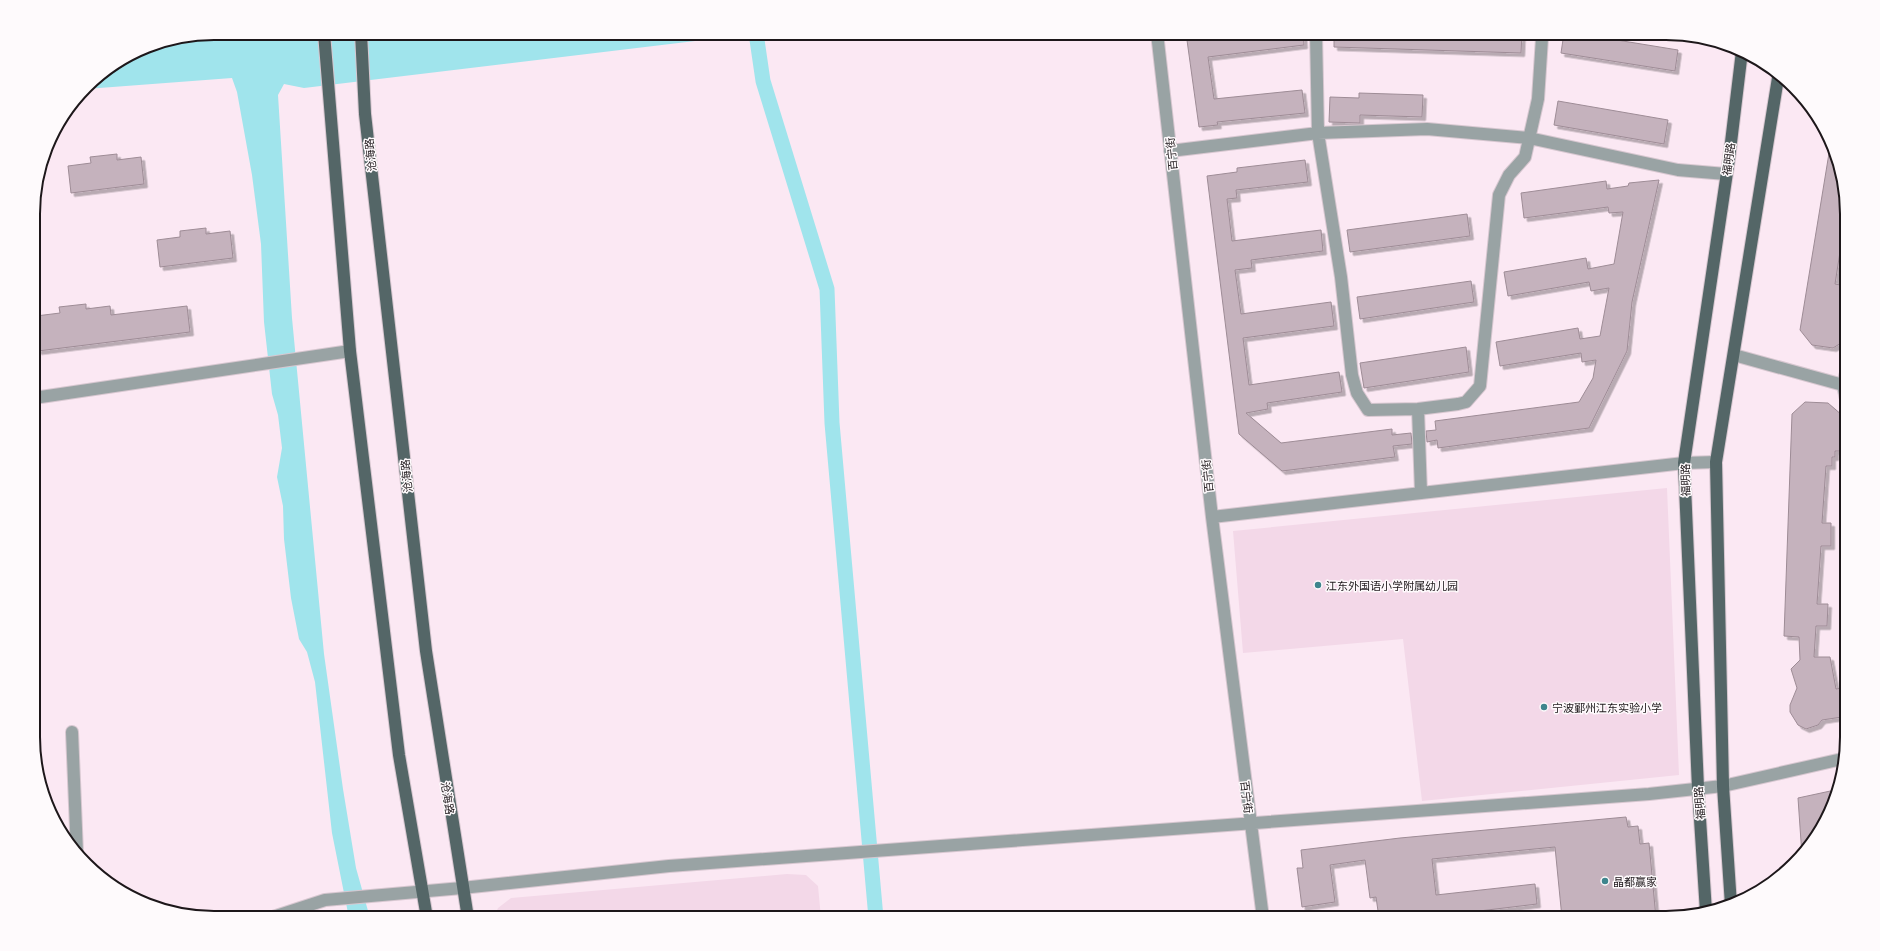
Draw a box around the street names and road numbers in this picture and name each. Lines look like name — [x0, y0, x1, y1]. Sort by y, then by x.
street label: 百宁街 — [1162, 137, 1180, 171]
street label: 沧海路 — [361, 138, 379, 172]
street label: 福明路 — [1718, 142, 1738, 176]
street label: 沧海路 — [397, 459, 415, 493]
street label: 百宁街 — [1198, 459, 1216, 493]
street label: 福明路 — [1677, 463, 1693, 497]
street label: 百宁街 — [1238, 780, 1256, 814]
street label: 沧海路 — [438, 781, 458, 815]
street label: 福明路 — [1690, 786, 1708, 820]

